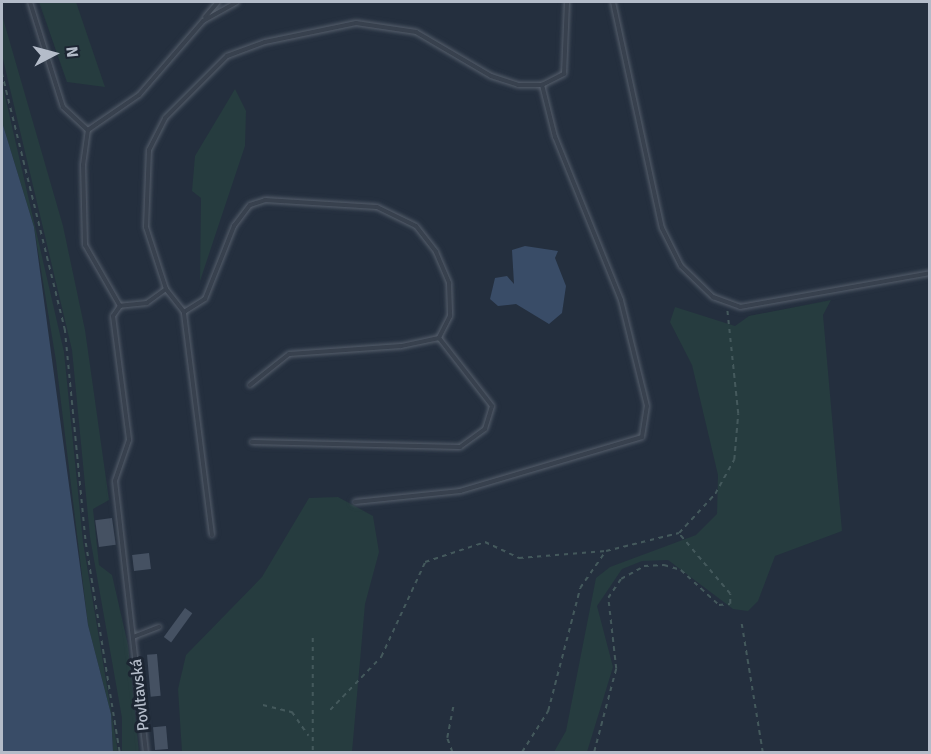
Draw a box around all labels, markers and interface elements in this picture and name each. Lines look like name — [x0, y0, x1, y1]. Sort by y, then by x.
north arrow — [24, 24, 84, 84]
text: N — [61, 46, 82, 59]
street label: Povltavská — [127, 658, 153, 732]

